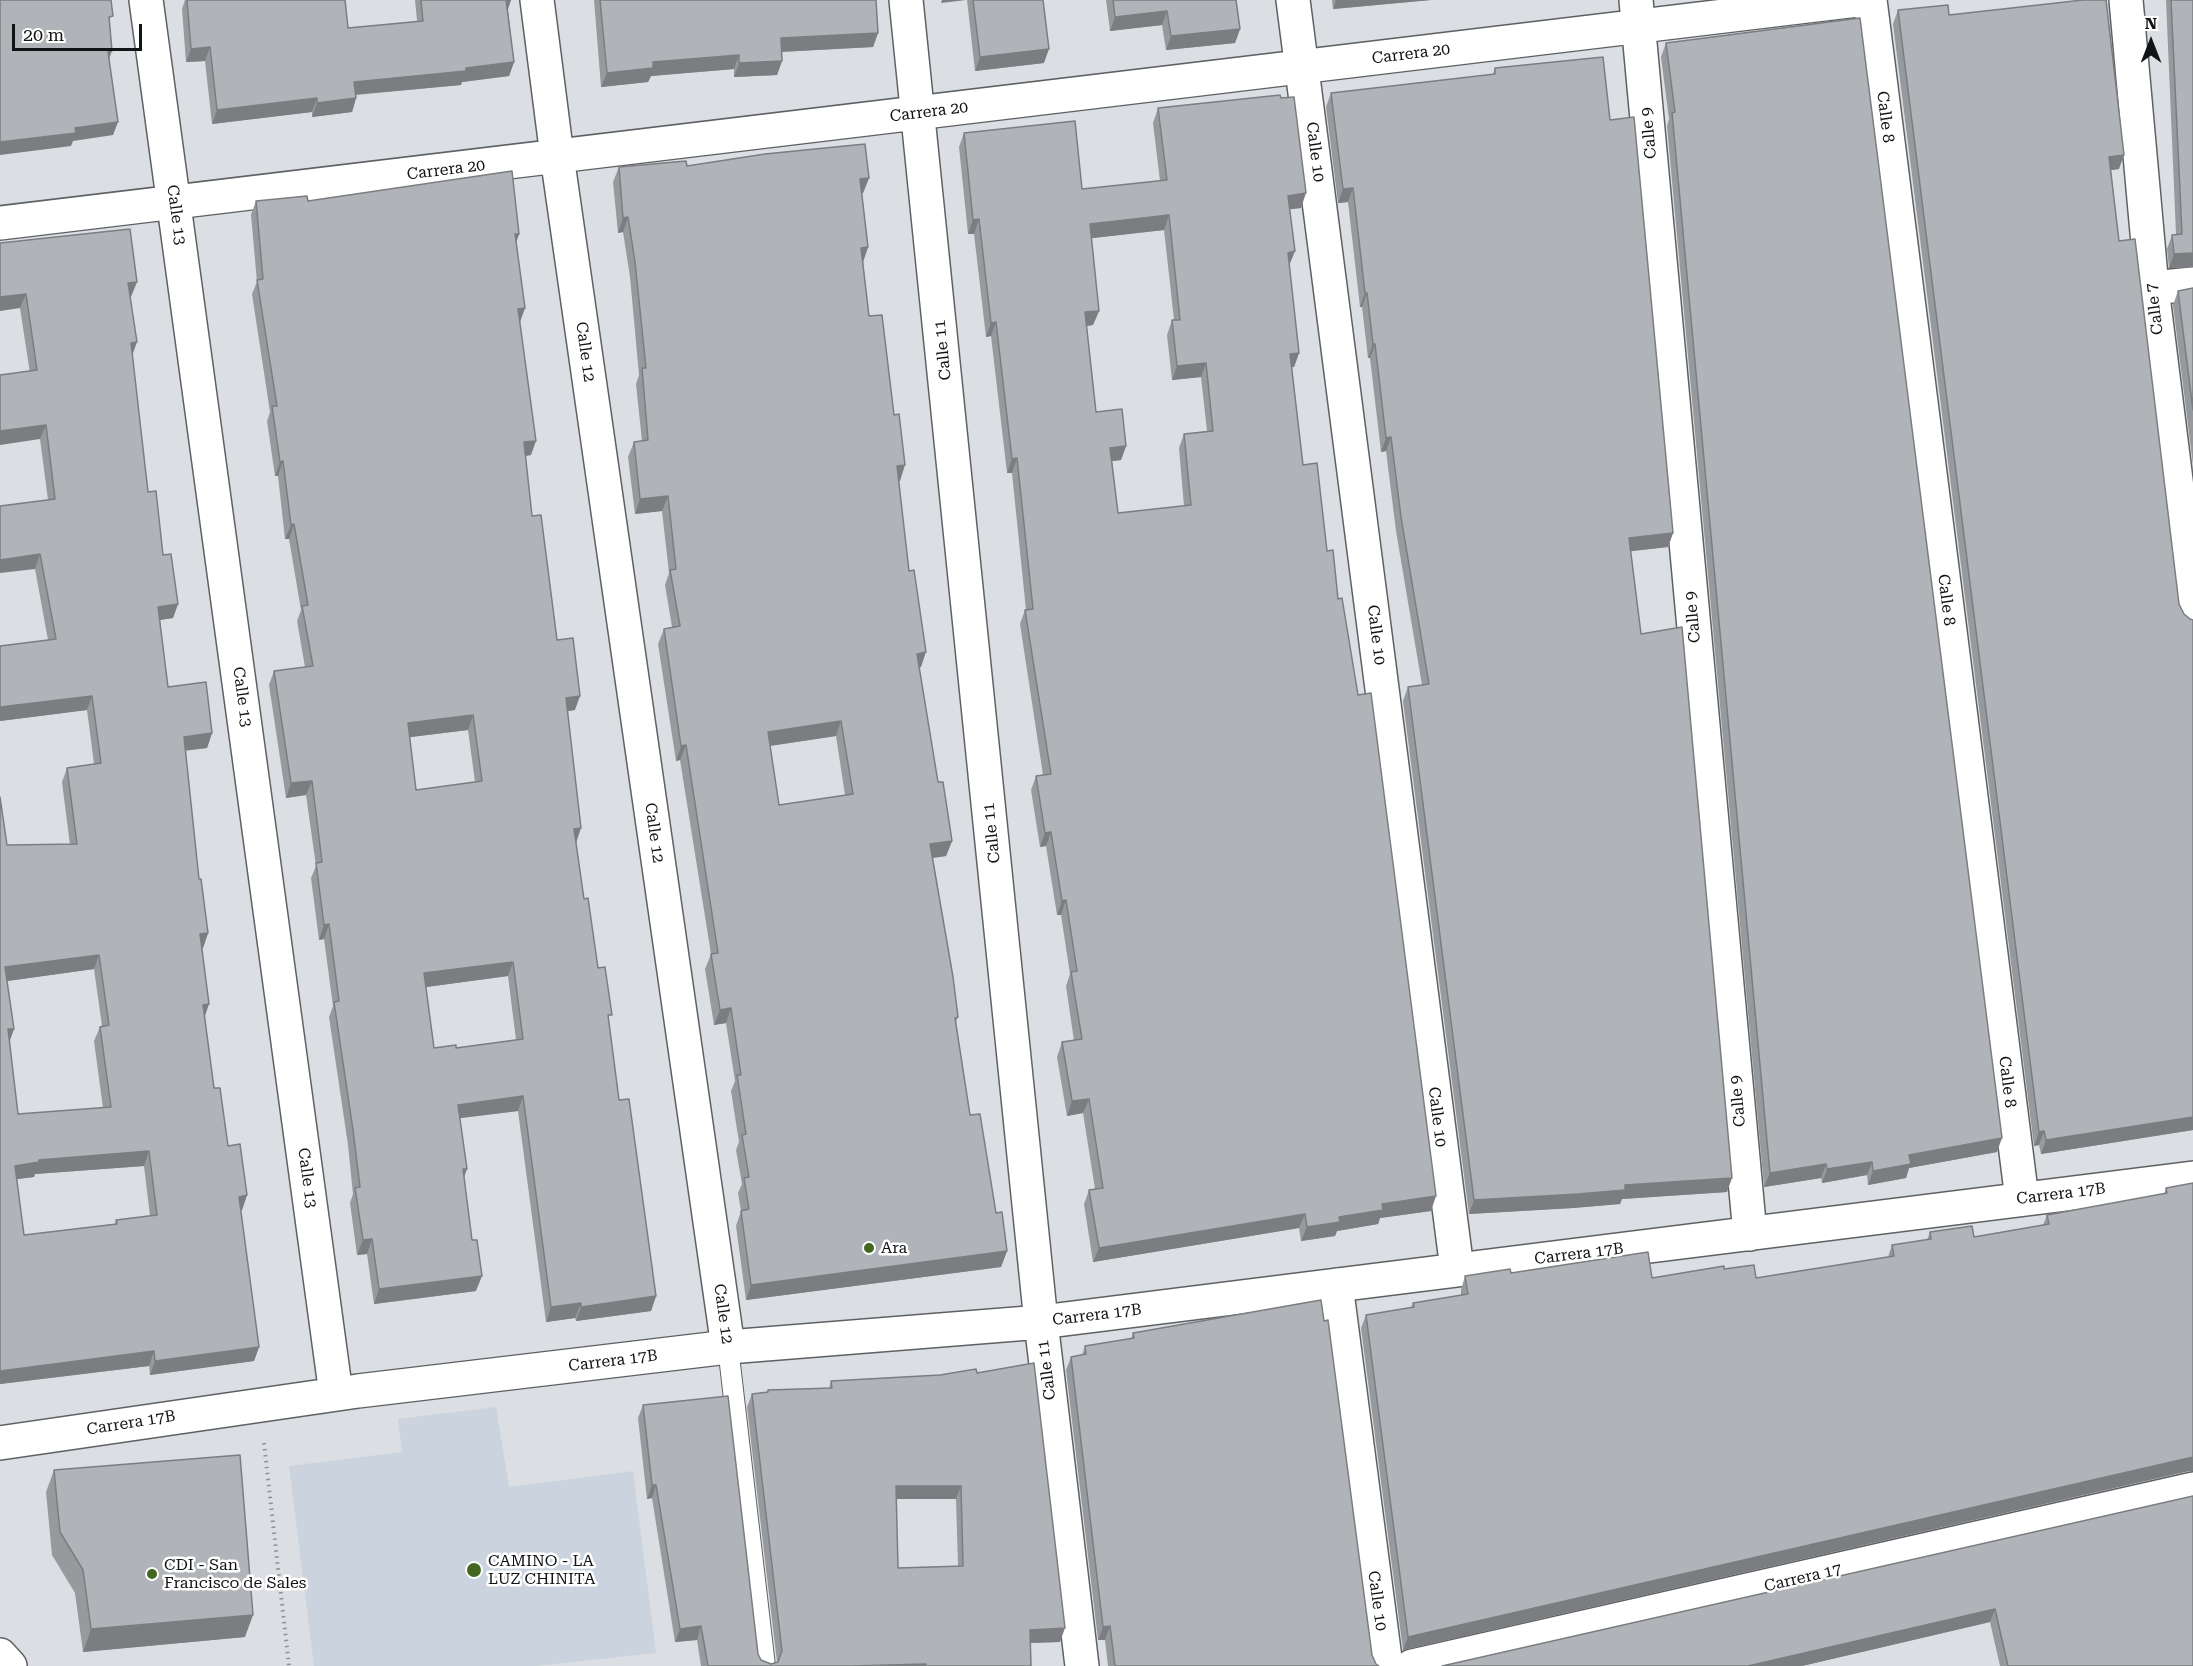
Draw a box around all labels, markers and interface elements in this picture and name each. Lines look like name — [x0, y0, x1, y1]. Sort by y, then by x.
scale bar — [15, 12, 146, 50]
north arrow — [2121, 12, 2181, 72]
text: N — [2145, 14, 2157, 33]
text: 20 m — [23, 24, 64, 45]
street label: Carrera 20 — [1371, 40, 1451, 68]
street label: Calle 8 — [1872, 90, 1898, 144]
street label: Carrera 20 — [889, 98, 969, 126]
street label: Calle 9 — [1637, 106, 1661, 160]
street label: Calle 10 — [1302, 121, 1328, 183]
street label: Carrera 20 — [406, 156, 486, 184]
street label: Calle 13 — [162, 184, 190, 246]
street label: Calle 7 — [2142, 282, 2168, 336]
street label: Calle 11 — [930, 319, 956, 381]
street label: Calle 12 — [571, 321, 599, 383]
street label: Calle 8 — [1933, 573, 1959, 627]
street label: Calle 9 — [1681, 590, 1705, 644]
street label: Calle 10 — [1363, 604, 1389, 666]
street label: Calle 13 — [228, 666, 256, 728]
street label: Calle 12 — [640, 802, 668, 864]
street label: Calle 11 — [979, 802, 1005, 864]
street label: Calle 8 — [1994, 1055, 2020, 1109]
street label: Calle 9 — [1726, 1074, 1750, 1128]
street label: Calle 10 — [1424, 1086, 1450, 1148]
street label: Calle 13 — [293, 1147, 321, 1209]
street label: Carrera 17B — [2015, 1179, 2107, 1209]
place label: Ara — [881, 1238, 907, 1258]
street label: Carrera 17B — [1533, 1239, 1625, 1269]
marker: Ara — [862, 1241, 876, 1255]
street label: Calle 12 — [709, 1283, 737, 1345]
street label: Carrera 17B — [1051, 1300, 1143, 1330]
street label: Calle 11 — [1034, 1339, 1060, 1401]
street label: Carrera 17B — [567, 1346, 659, 1376]
street label: Carrera 17B — [85, 1407, 177, 1439]
place label: CAMINO - LA LUZ CHINITA — [488, 1551, 595, 1589]
place label: CDI - San Francisco de Sales — [164, 1555, 306, 1593]
street label: Carrera 17 — [1762, 1560, 1844, 1596]
marker: CAMINO - LA LUZ CHINITA — [465, 1561, 483, 1579]
marker: CDI - San Francisco de Sales — [145, 1567, 159, 1581]
street label: Calle 10 — [1363, 1570, 1391, 1632]

